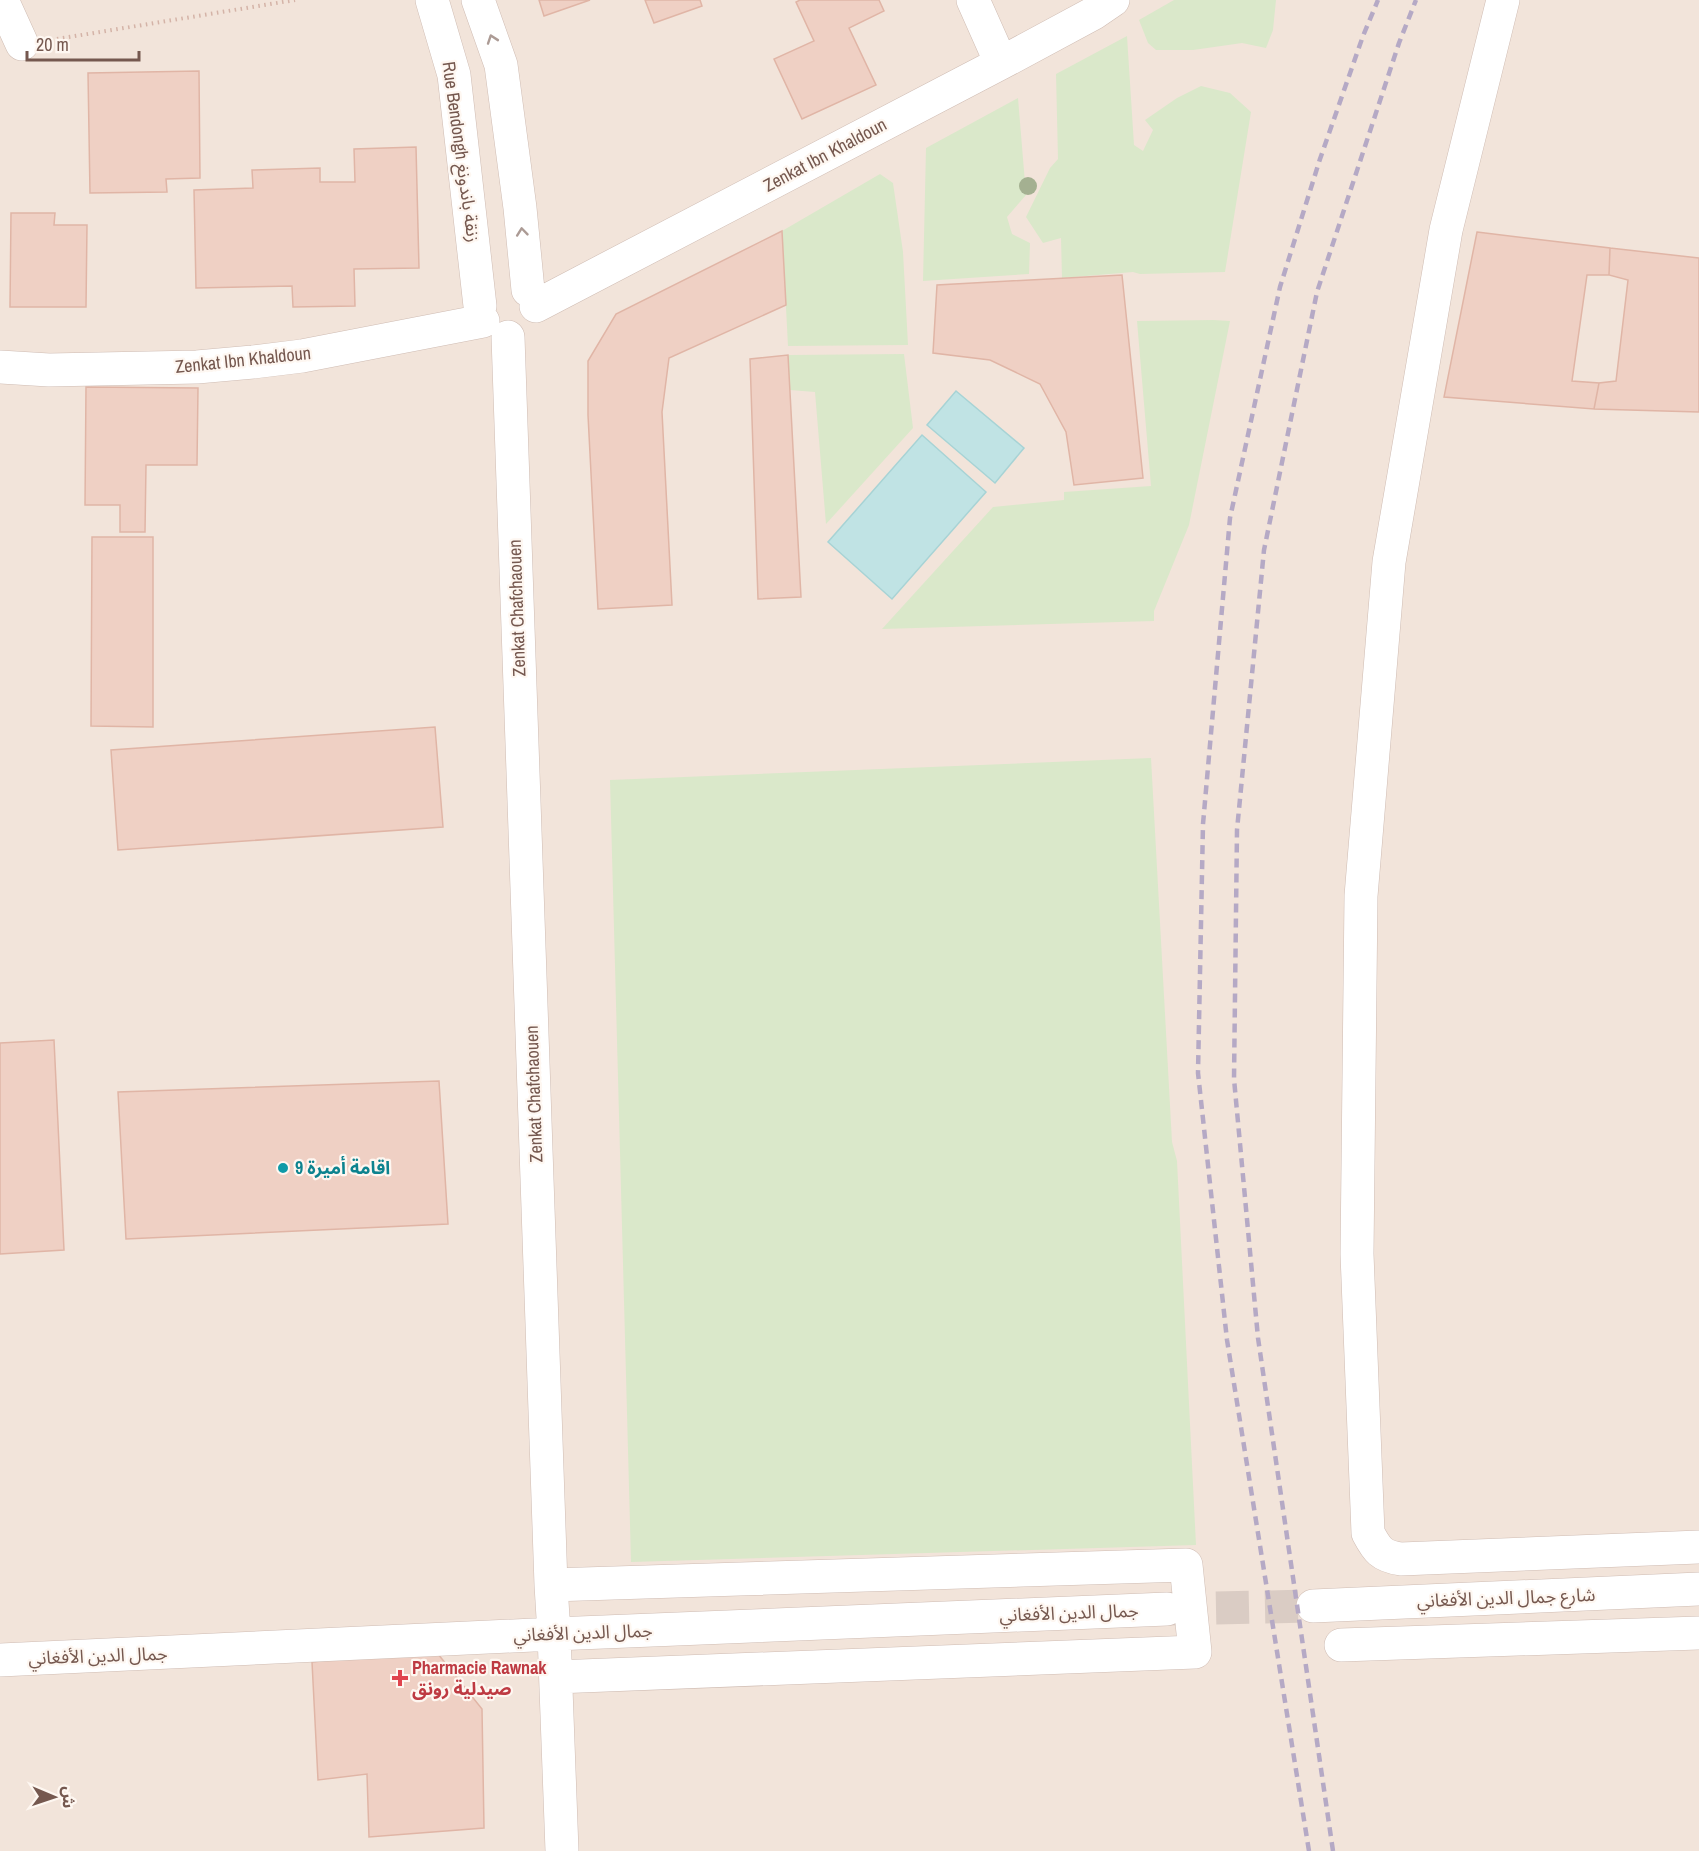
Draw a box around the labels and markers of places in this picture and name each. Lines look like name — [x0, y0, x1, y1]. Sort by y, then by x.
place label: اقامة أميرة 9 — [295, 1155, 390, 1180]
marker: اقامة أميرة 9 — [276, 1161, 290, 1175]
place label: Pharmacie Rawnak صيدلية رونق — [412, 1655, 547, 1701]
marker: Pharmacie Rawnak صيدلية رونق — [393, 1671, 407, 1685]

